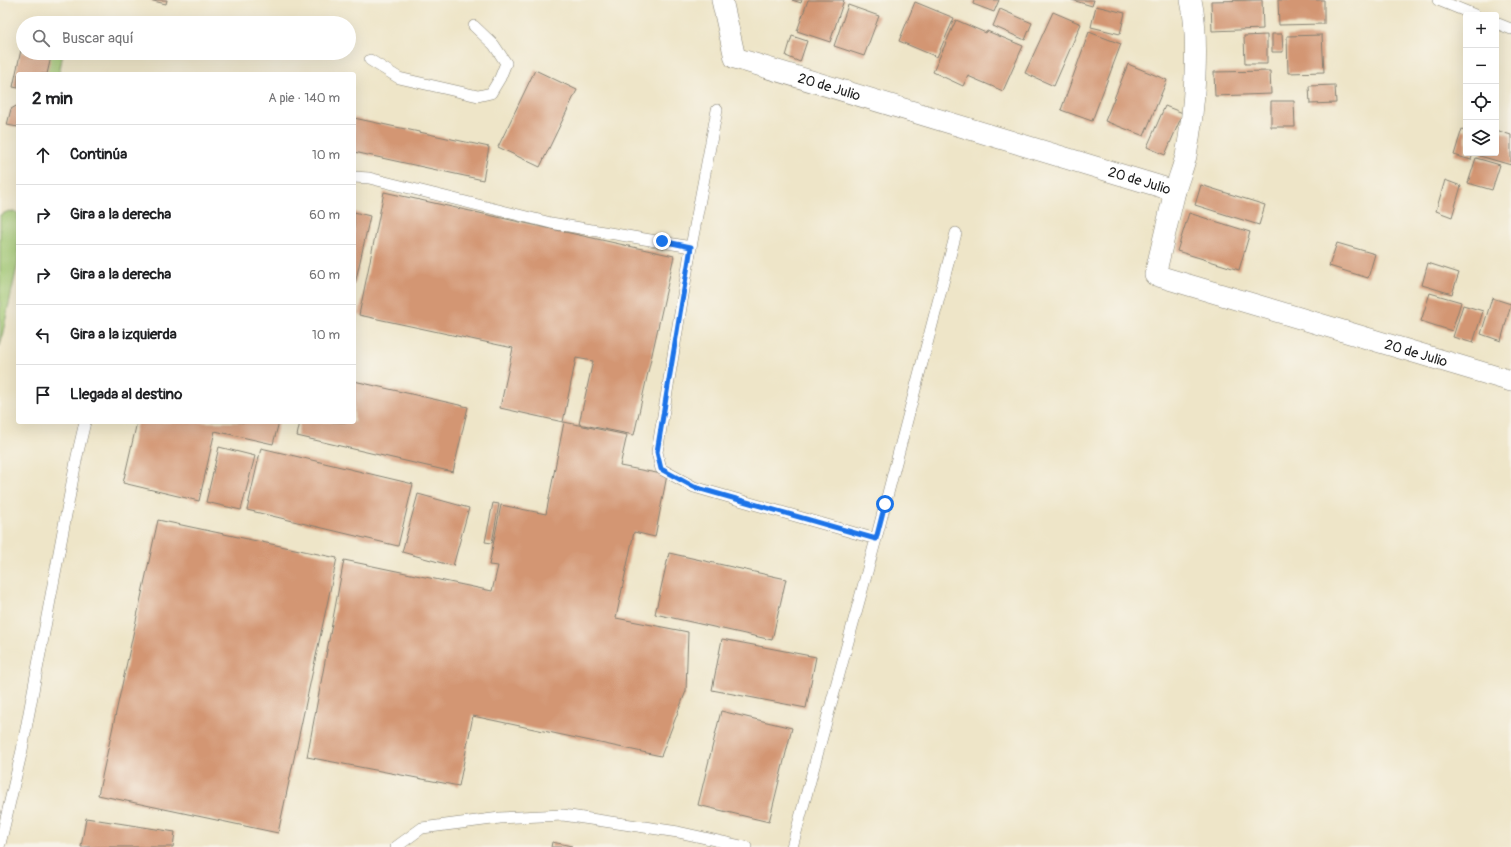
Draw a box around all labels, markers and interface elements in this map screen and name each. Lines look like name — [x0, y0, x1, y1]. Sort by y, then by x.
map controls — [1463, 12, 1499, 156]
button: + — [1463, 12, 1499, 48]
search box — [16, 16, 356, 60]
icon: search — [30, 27, 52, 49]
text: Buscar aquí — [62, 29, 134, 48]
button: − — [1463, 48, 1499, 84]
street label: 20 de Julio — [796, 69, 863, 104]
button: locate — [1463, 84, 1499, 120]
text: 2 min — [32, 88, 73, 109]
text: A pie · 140 m — [268, 90, 340, 106]
button: layers — [1463, 120, 1499, 156]
icon: ahead — [32, 144, 54, 166]
text: Continúa — [70, 145, 127, 164]
text: 10 m — [312, 147, 340, 163]
street label: 20 de Julio — [1106, 163, 1173, 198]
icon: right — [32, 204, 54, 226]
text: Gira a la derecha — [70, 205, 171, 224]
text: 60 m — [309, 207, 340, 223]
route end — [653, 232, 671, 250]
icon: right — [32, 264, 54, 286]
text: Gira a la derecha — [70, 265, 171, 284]
text: 60 m — [309, 267, 340, 283]
icon: left — [32, 324, 54, 346]
text: Gira a la izquierda — [70, 325, 177, 344]
text: 10 m — [312, 327, 340, 343]
street label: 20 de Julio — [1383, 335, 1450, 370]
icon: arrive — [32, 384, 54, 406]
text: Llegada al destino — [70, 385, 182, 404]
route start — [876, 495, 894, 513]

